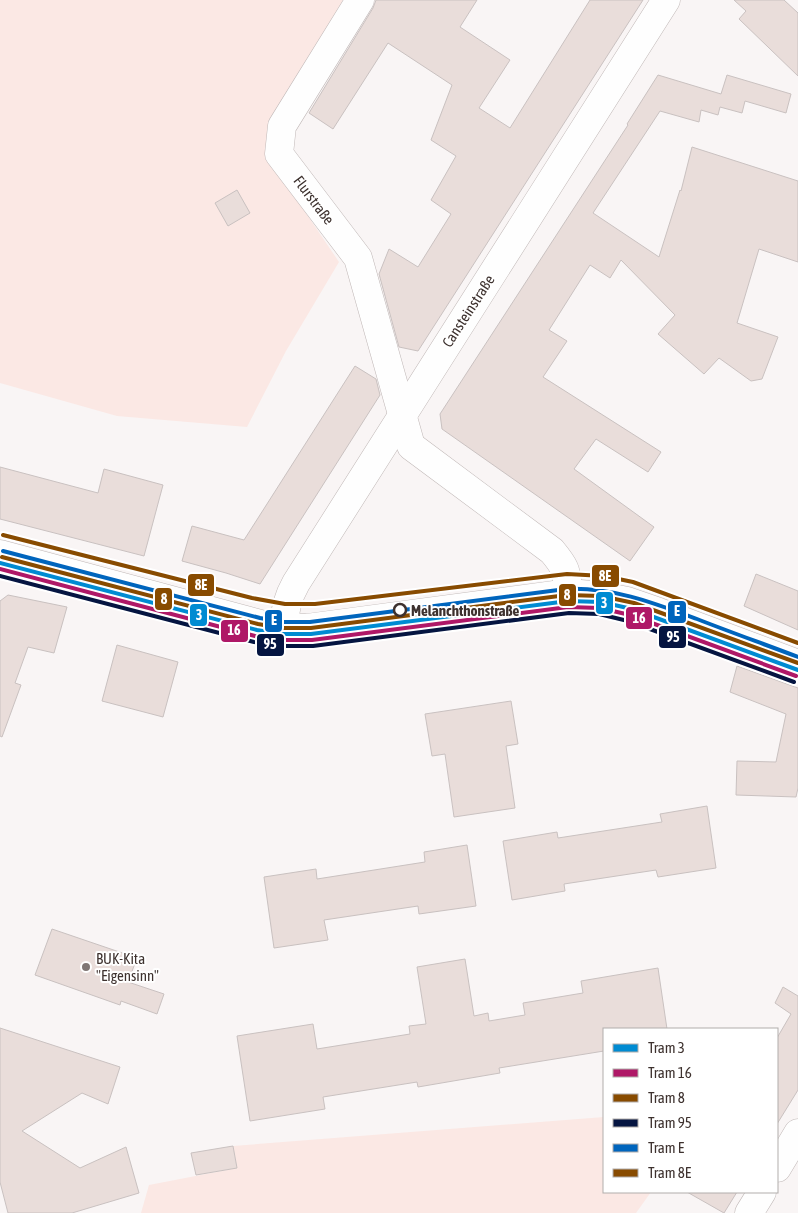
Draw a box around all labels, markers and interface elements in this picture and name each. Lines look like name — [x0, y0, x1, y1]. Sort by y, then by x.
street label: Flurstraße — [290, 172, 338, 228]
street label: Cansteinstraße — [438, 272, 498, 350]
line badge: 8E — [591, 564, 620, 588]
text: 8E — [599, 568, 611, 584]
line badge: 8E — [187, 573, 215, 597]
text: 8E — [195, 577, 207, 593]
line badge: 8 — [558, 583, 577, 607]
line badge: 8 — [154, 587, 173, 611]
text: 8 — [564, 587, 571, 603]
text: 8 — [161, 591, 168, 607]
line badge: 3 — [595, 591, 614, 615]
text: 3 — [601, 595, 607, 611]
line badge: E — [667, 600, 687, 624]
place label: Melanchthonstraße — [411, 602, 520, 619]
line badge: 3 — [189, 603, 208, 627]
marker: Melanchthonstraße — [393, 603, 407, 617]
text: E — [674, 603, 680, 619]
line badge: 16 — [625, 606, 653, 630]
text: 3 — [196, 607, 202, 623]
line badge: E — [264, 609, 283, 633]
text: 16 — [632, 610, 646, 626]
text: E — [271, 612, 277, 628]
line badge: 16 — [220, 619, 249, 643]
text: 16 — [227, 622, 241, 638]
line badge: 95 — [658, 625, 687, 649]
text: 95 — [666, 629, 680, 645]
line badge: 95 — [256, 633, 285, 657]
text: 95 — [263, 636, 277, 652]
place label: BUK-Kita "Eigensinn" — [96, 950, 159, 984]
marker: BUK-Kita "Eigensinn" — [80, 961, 92, 973]
legend — [603, 1028, 778, 1193]
text: Tram 3 — [648, 1039, 685, 1056]
text: Tram 16 — [648, 1064, 692, 1081]
text: Tram 8 — [648, 1089, 685, 1106]
text: Tram 95 — [648, 1114, 692, 1131]
text: Tram E — [648, 1139, 685, 1156]
text: Tram 8E — [648, 1164, 692, 1181]

